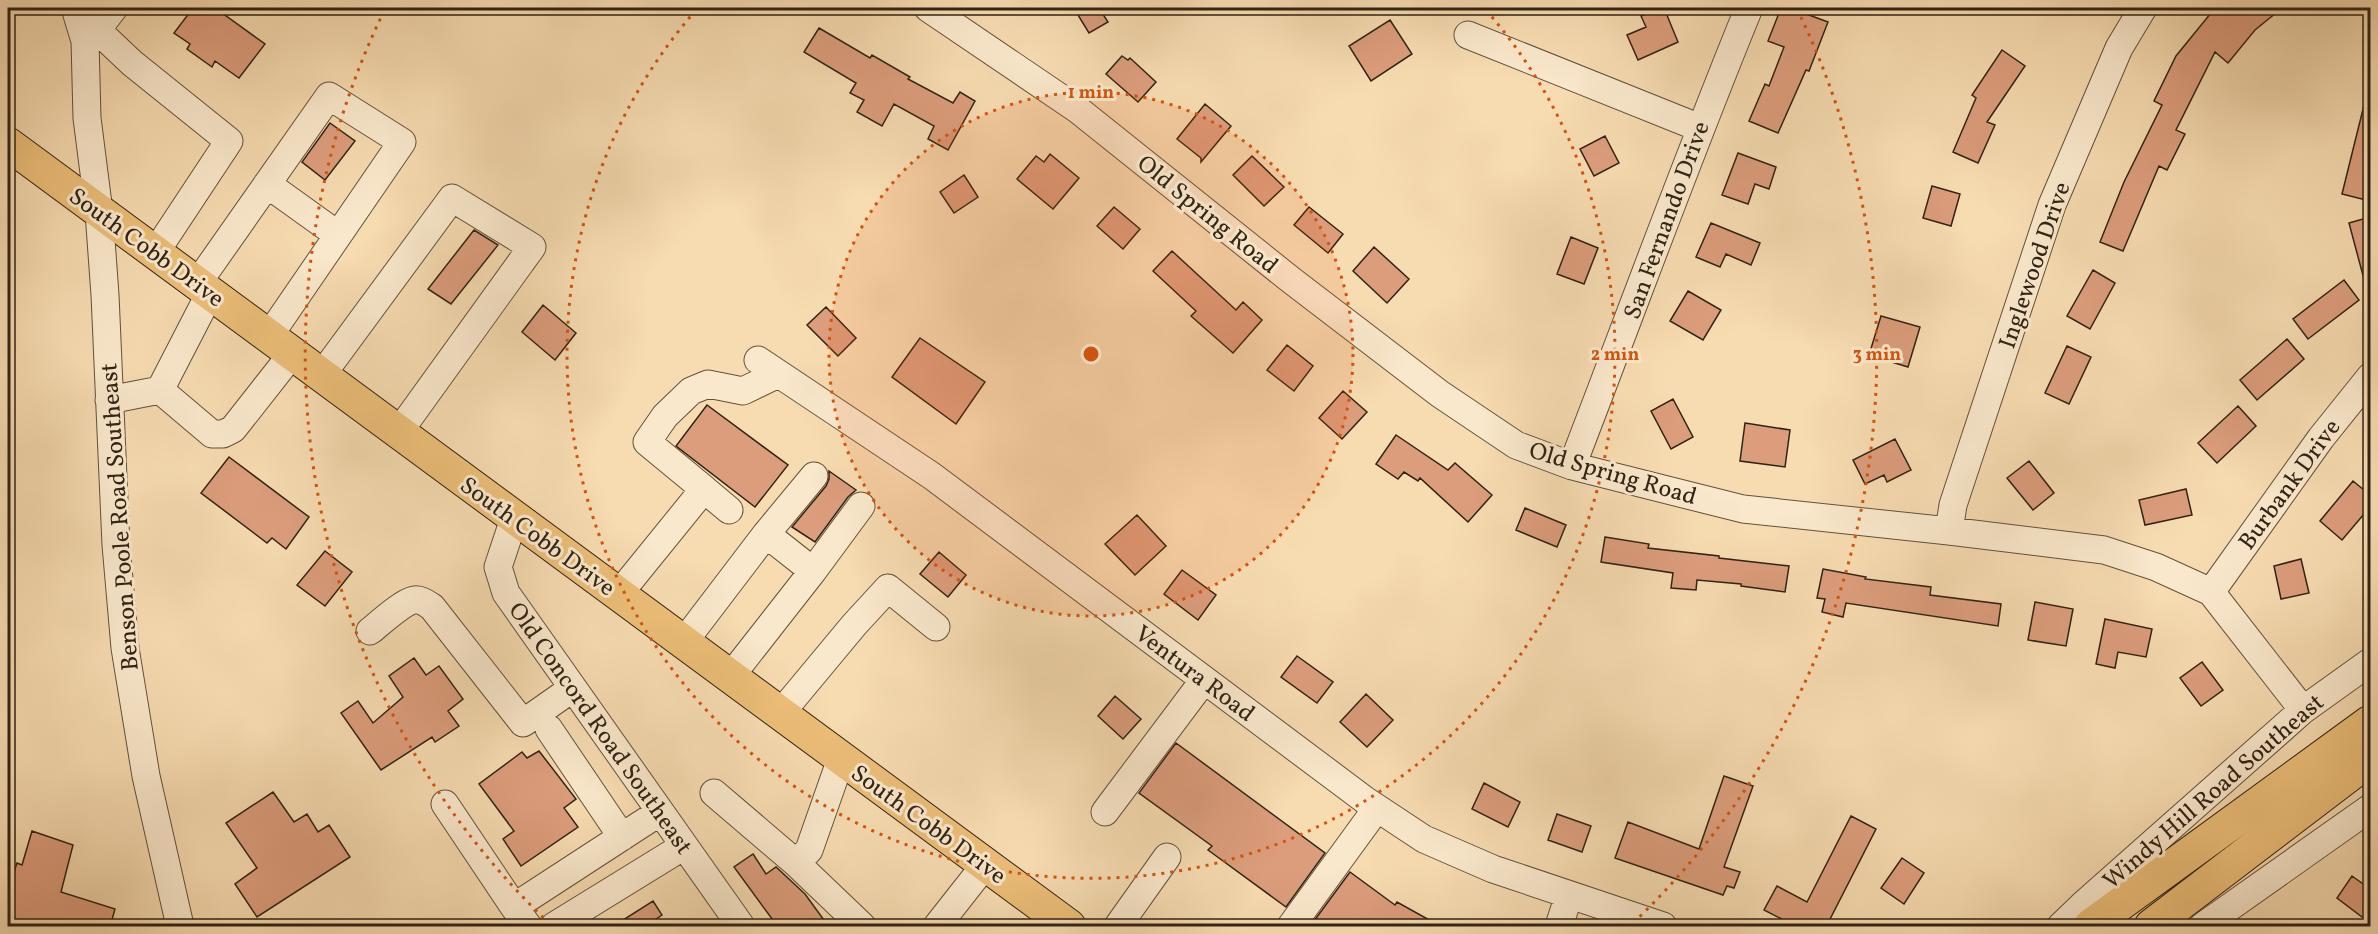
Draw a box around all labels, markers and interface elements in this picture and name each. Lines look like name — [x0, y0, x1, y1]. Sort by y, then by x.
text: 1 min — [1068, 81, 1114, 106]
street label: San Fernando Drive — [1616, 117, 1719, 324]
street label: Old Spring Road — [1129, 148, 1285, 283]
street label: Inglewood Drive — [1991, 178, 2080, 354]
street label: South Cobb Drive — [61, 181, 231, 317]
text: 2 min — [1591, 343, 1639, 368]
text: 3 min — [1853, 343, 1901, 368]
centre of rings — [1081, 344, 1101, 364]
street label: Benson Poole Road Southeast — [93, 362, 149, 672]
street label: Burbank Drive — [2231, 413, 2350, 558]
street label: Old Spring Road — [1525, 435, 1700, 515]
street label: South Cobb Drive — [452, 470, 622, 606]
street label: Old Concord Road Southeast — [499, 596, 700, 862]
street label: Ventura Road — [1127, 618, 1261, 731]
street label: Windy Hill Road Southeast — [2096, 687, 2332, 898]
street label: South Cobb Drive — [843, 758, 1013, 894]

